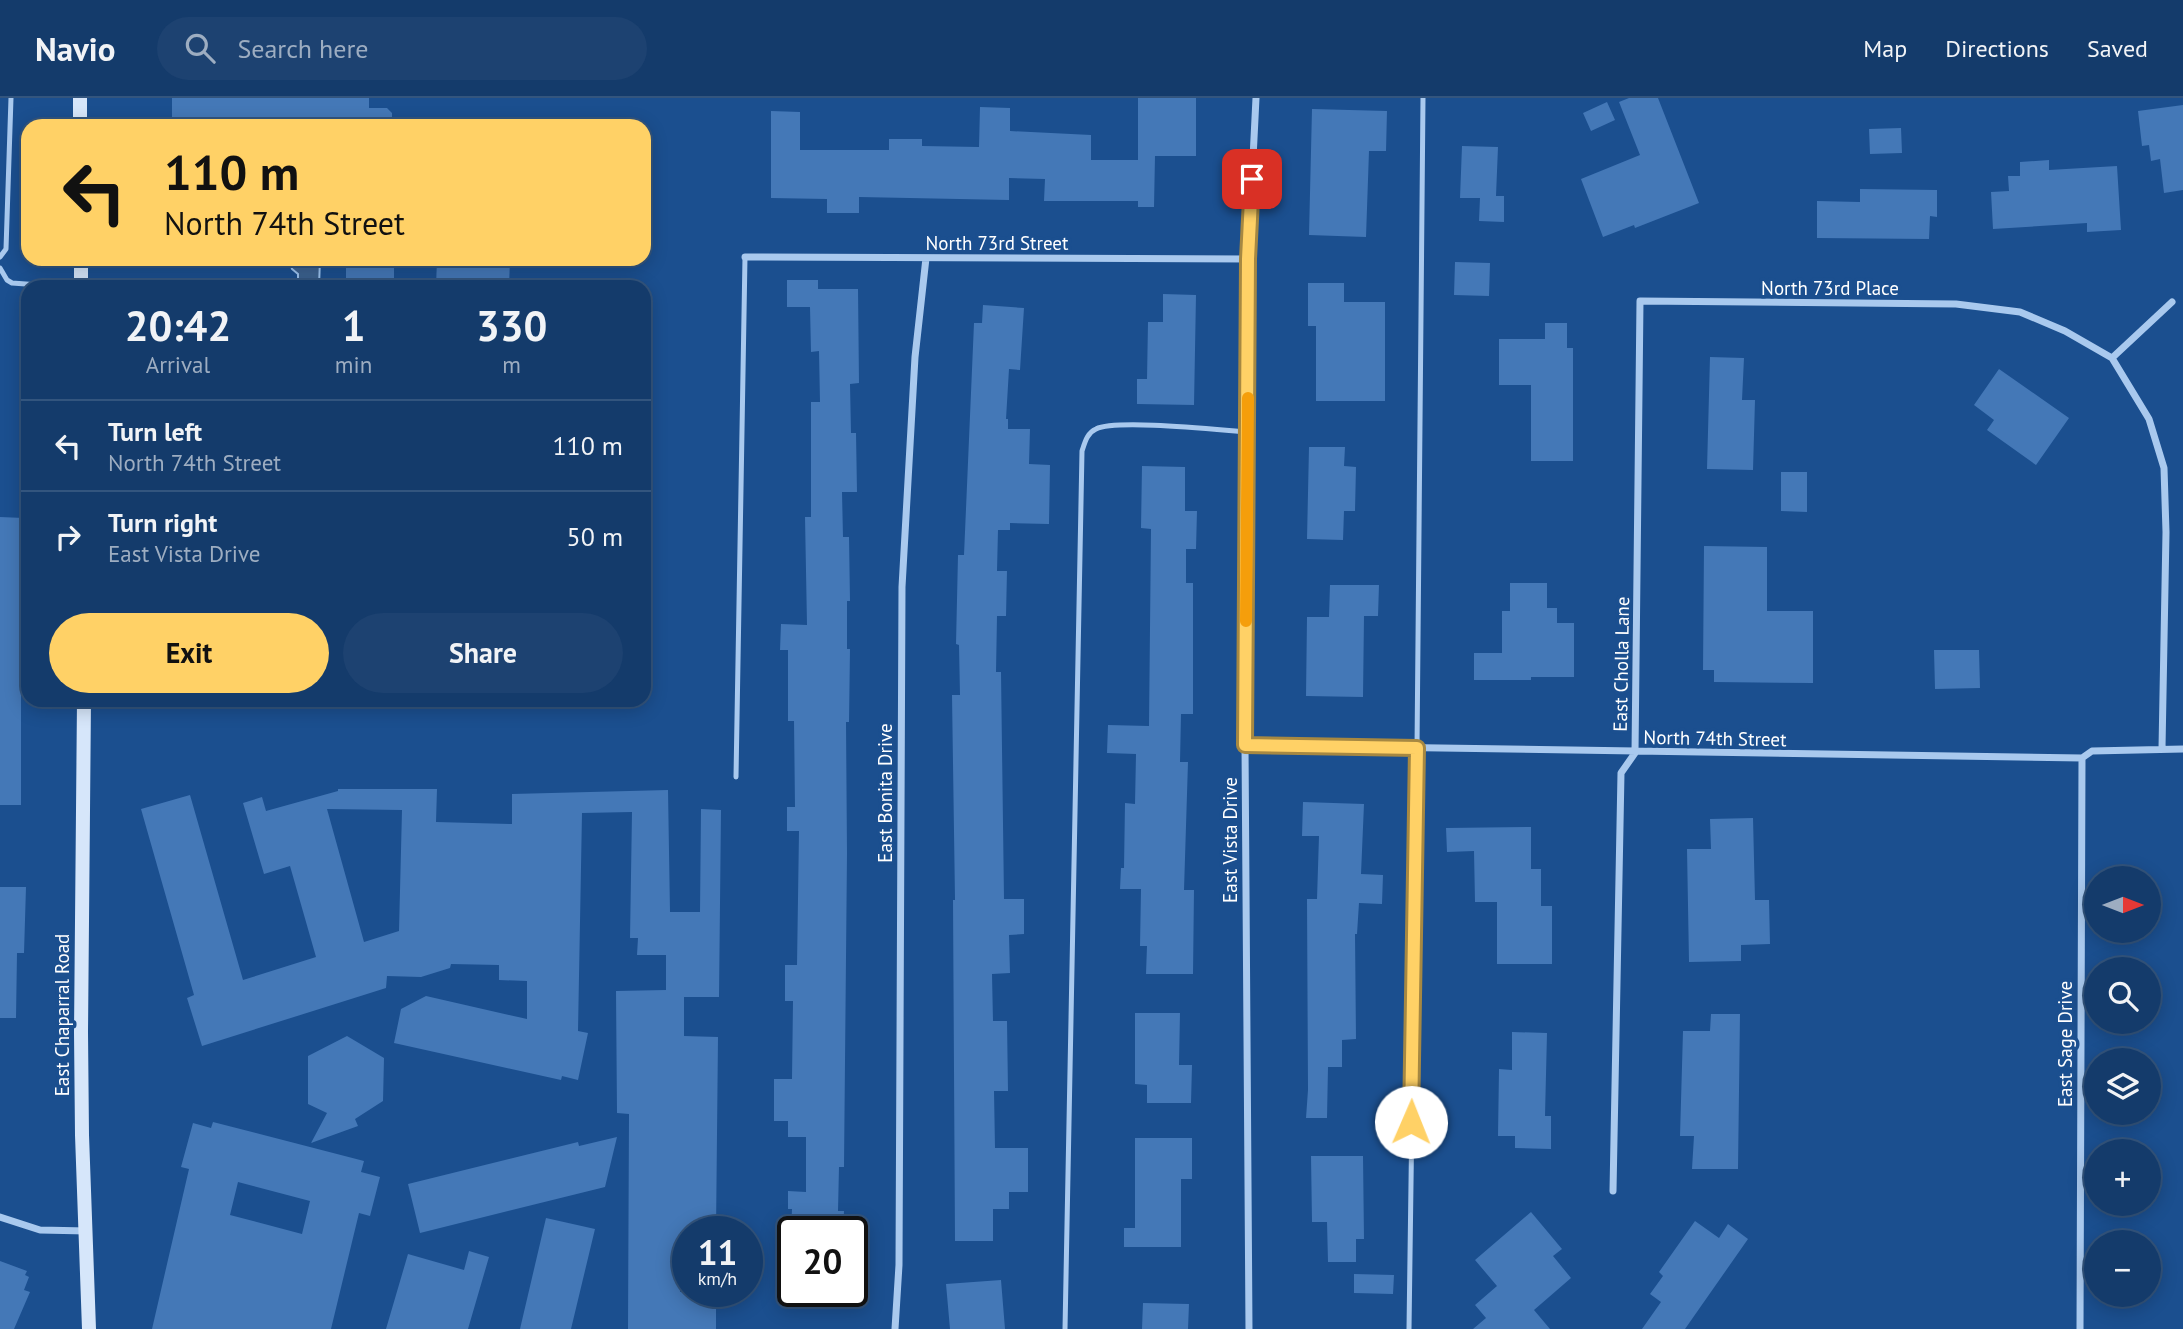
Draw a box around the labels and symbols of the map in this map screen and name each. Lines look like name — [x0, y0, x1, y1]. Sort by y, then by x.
pin — [1222, 149, 1282, 209]
street label: North 73rd Street — [926, 231, 1069, 255]
street label: North 73rd Place — [1761, 276, 1899, 300]
street label: East Cholla Lane — [1608, 596, 1634, 732]
street label: East Bonita Drive — [873, 723, 897, 863]
street label: North 74th Street — [1643, 725, 1787, 751]
street label: East Vista Drive — [1218, 777, 1242, 903]
north arrow — [2084, 866, 2161, 943]
street label: East Chaparral Road — [50, 934, 74, 1096]
street label: East Sage Drive — [2053, 981, 2077, 1107]
position arrow — [1374, 1085, 1448, 1159]
speed limit sign: 20 — [777, 1216, 868, 1307]

